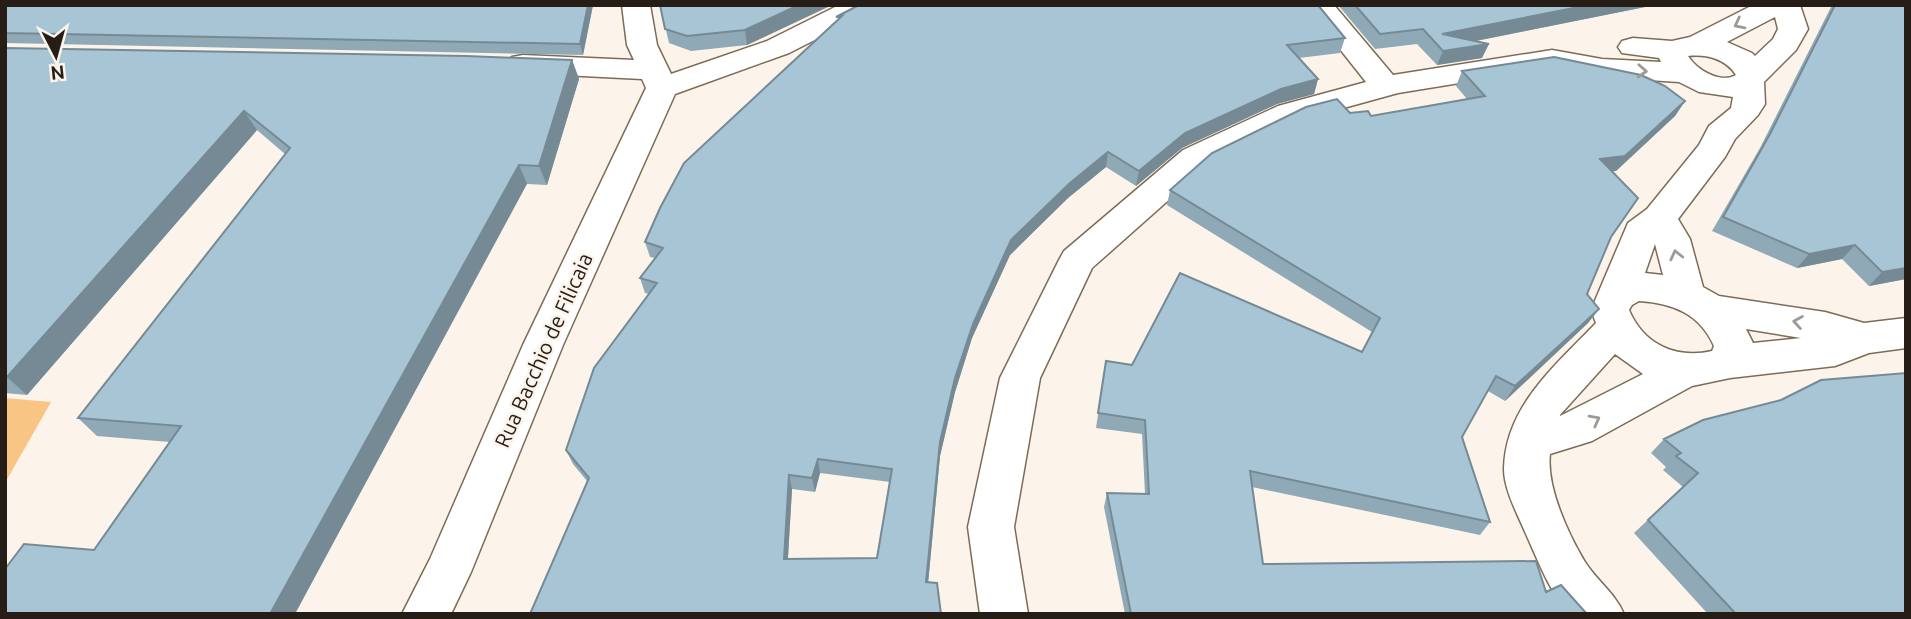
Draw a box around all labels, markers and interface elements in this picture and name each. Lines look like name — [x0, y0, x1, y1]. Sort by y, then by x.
one-way arrow — [1734, 16, 1747, 30]
north arrow — [21, 21, 91, 91]
text: N — [50, 61, 66, 85]
one-way arrow — [1636, 63, 1647, 78]
street label: Rua Bacchio de Filicaia — [489, 249, 597, 451]
one-way arrow — [1670, 249, 1684, 261]
one-way arrow — [1793, 315, 1804, 330]
one-way arrow — [1587, 414, 1600, 428]

